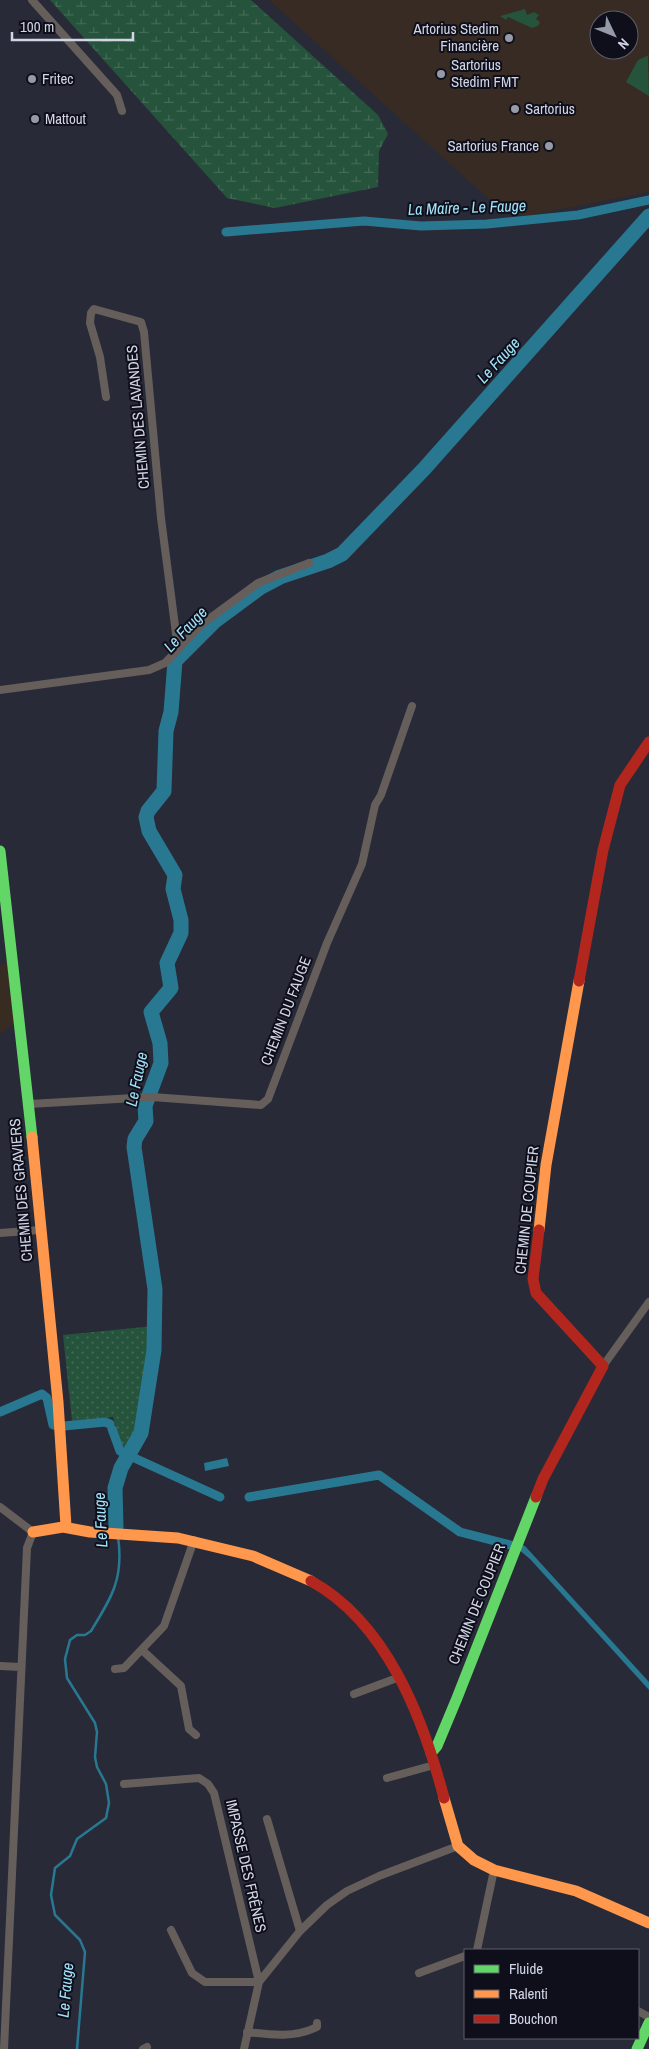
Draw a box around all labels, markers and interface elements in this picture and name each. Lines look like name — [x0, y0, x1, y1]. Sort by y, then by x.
scale bar — [12, 10, 134, 42]
north arrow — [589, 10, 639, 60]
text: 100 m — [20, 16, 54, 37]
place label: Artorius Stedim Financière — [413, 18, 499, 56]
marker: Artorius Stedim Financière — [503, 32, 515, 44]
text: N — [614, 35, 633, 53]
place label: Sartorius Stedim FMT — [451, 54, 519, 92]
place label: Fritec — [42, 68, 73, 89]
marker: Sartorius Stedim FMT — [435, 68, 447, 80]
marker: Fritec — [26, 73, 38, 85]
place label: Sartorius — [525, 98, 575, 119]
marker: Sartorius — [509, 103, 521, 115]
place label: Mattout — [45, 108, 87, 129]
marker: Mattout — [29, 113, 41, 125]
place label: Sartorius France — [447, 135, 539, 156]
marker: Sartorius France — [543, 140, 555, 152]
water label: La Maïre - Le Fauge — [407, 194, 527, 220]
water label: Le Fauge — [471, 332, 525, 388]
street label: CHEMIN DES LAVANDES — [121, 344, 154, 490]
water label: Le Fauge — [158, 601, 212, 657]
street label: CHEMIN DU FAUGE — [255, 953, 316, 1068]
water label: Le Fauge — [120, 1050, 152, 1108]
street label: CHEMIN DES GRAVIERS — [4, 1118, 37, 1262]
street label: CHEMIN DE COUPIER — [509, 1145, 544, 1275]
water label: Le Fauge — [88, 1492, 112, 1548]
street label: CHEMIN DE COUPIER — [443, 1540, 510, 1667]
street label: IMPASSE DES FRÊNES — [221, 1797, 272, 1934]
legend — [464, 1949, 639, 2039]
text: Fluide — [509, 1958, 543, 1979]
water label: Le Fauge — [52, 1962, 78, 2018]
text: Ralenti — [509, 1983, 548, 2004]
text: Bouchon — [509, 2008, 558, 2029]

